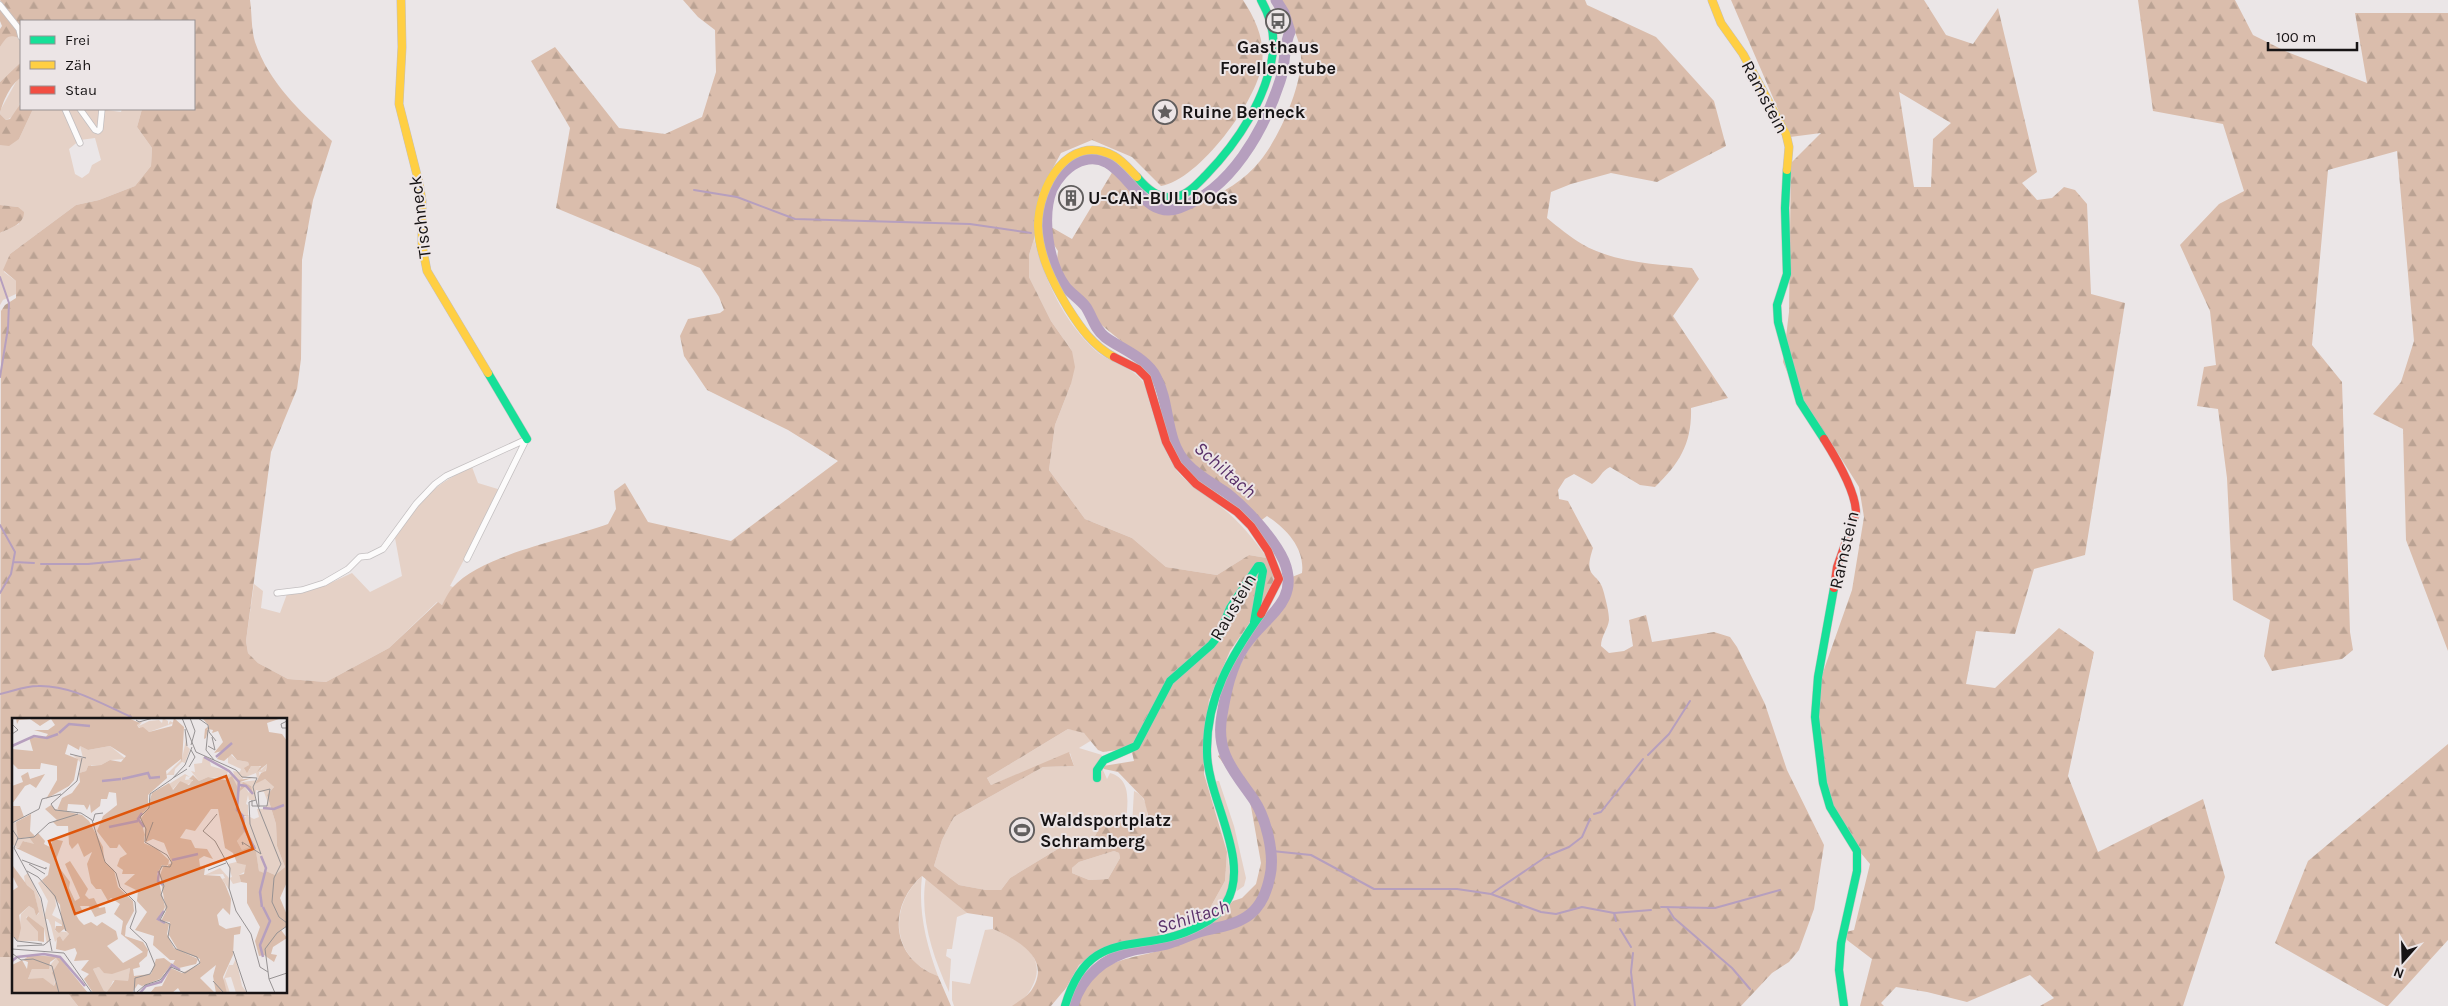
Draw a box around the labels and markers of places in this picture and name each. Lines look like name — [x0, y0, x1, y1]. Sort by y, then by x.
bus stop icon: Gasthaus Forellenstube — [1265, 8, 1291, 34]
place label: Gasthaus Forellenstube — [1220, 36, 1336, 79]
place icon: Ruine Berneck — [1152, 99, 1178, 125]
place label: Ruine Berneck — [1182, 101, 1306, 123]
building icon: U-CAN-BULLDOGs — [1058, 185, 1084, 211]
place label: U-CAN-BULLDOGs — [1088, 187, 1238, 209]
place label: Waldsportplatz Schramberg — [1040, 809, 1171, 852]
sports icon: Waldsportplatz Schramberg — [1009, 817, 1035, 843]

